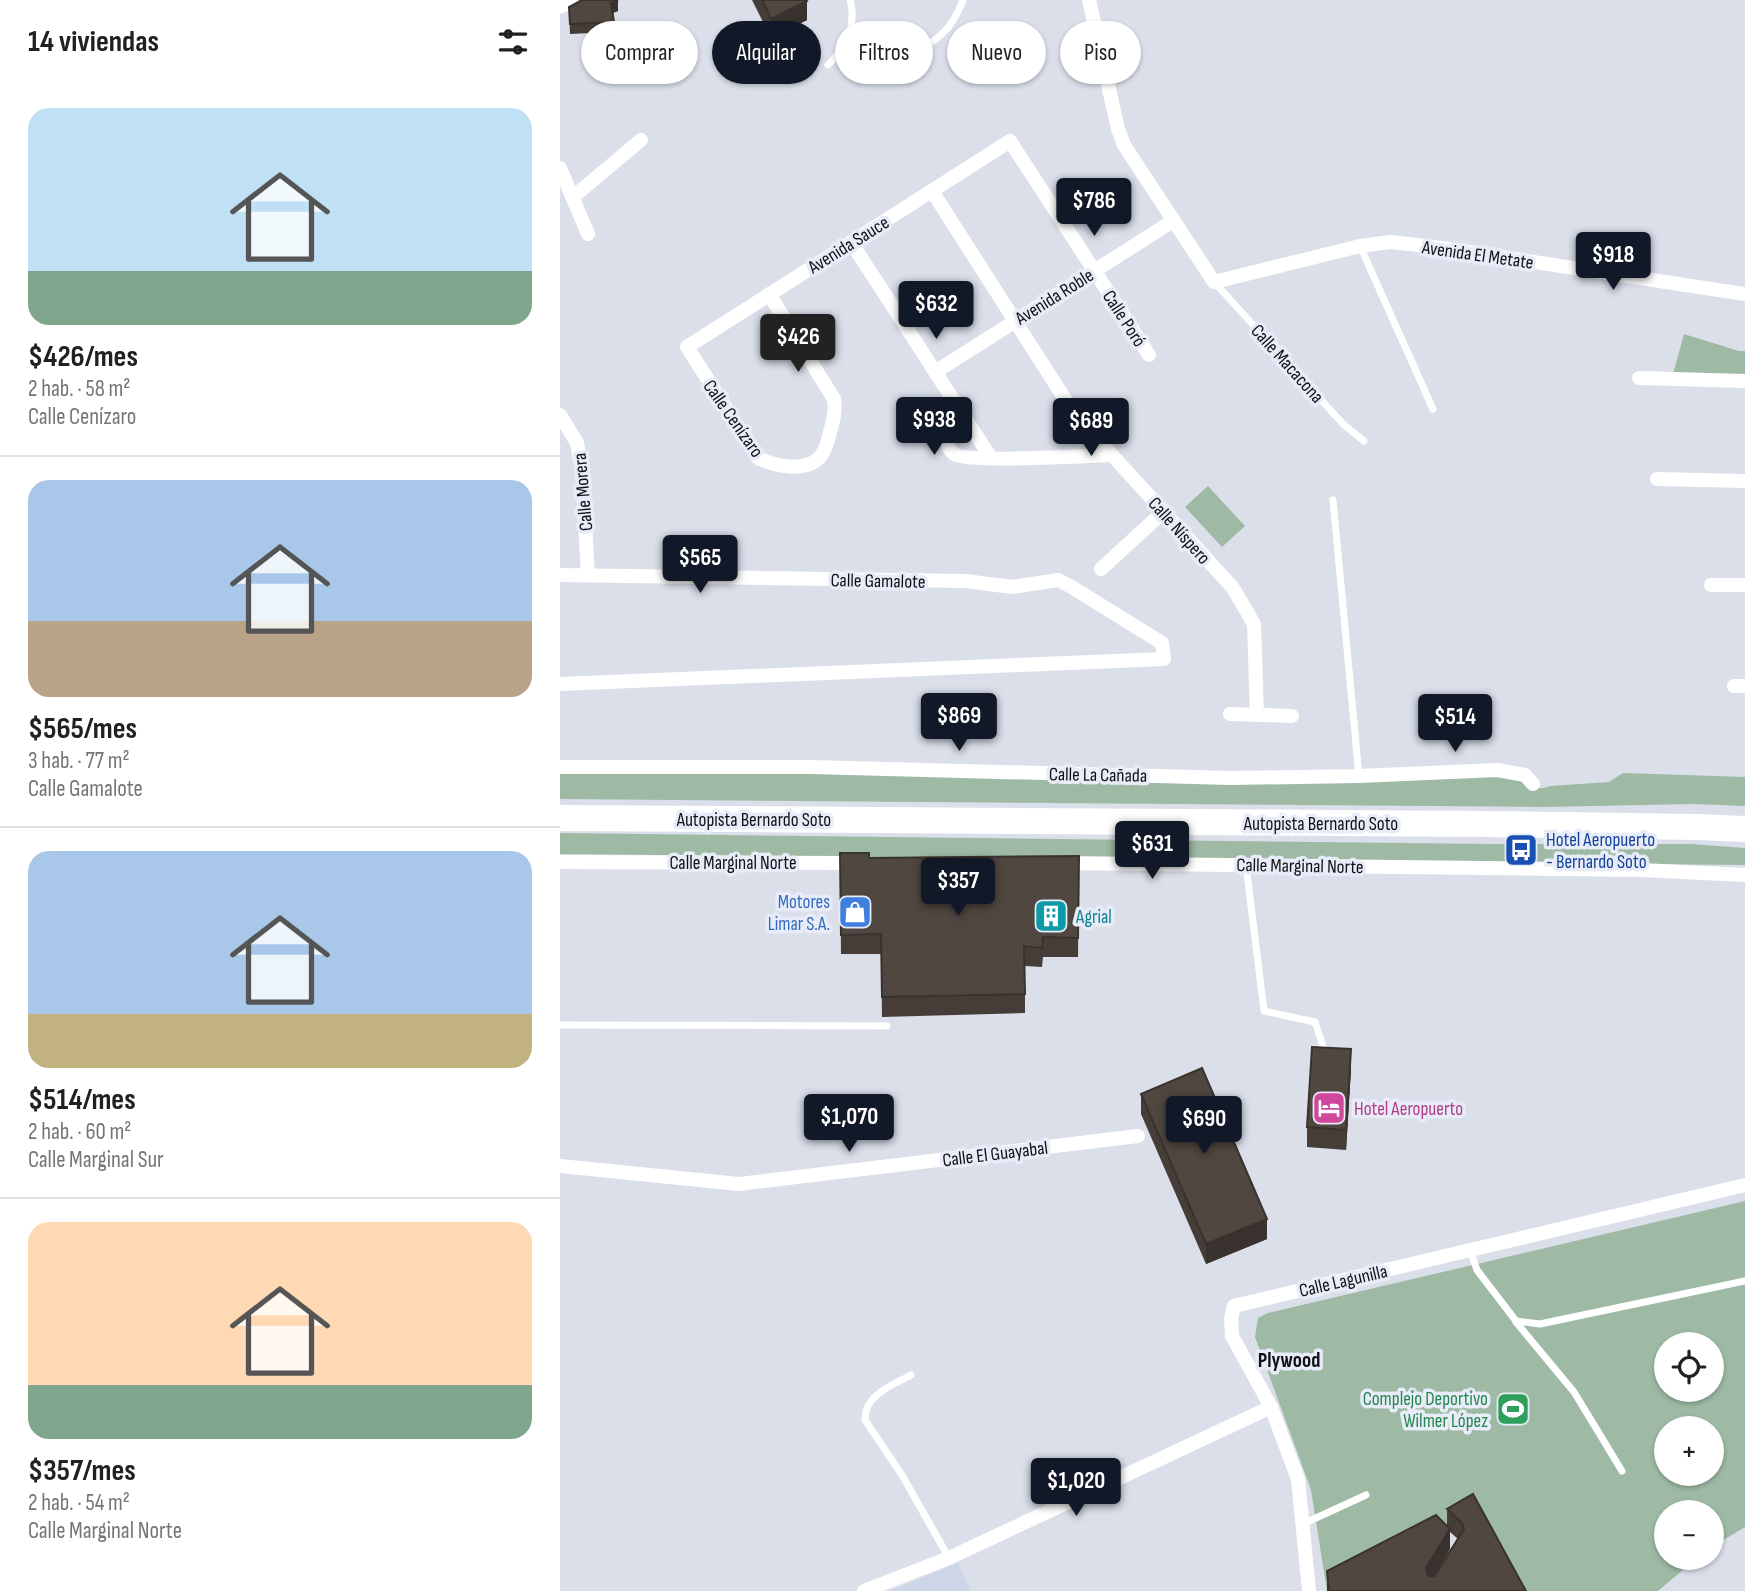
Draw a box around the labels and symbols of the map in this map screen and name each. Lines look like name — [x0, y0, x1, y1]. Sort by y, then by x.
pin: $786 — [1053, 178, 1135, 238]
street label: Avenida Sauce — [803, 211, 894, 280]
pin: $918 — [1572, 232, 1654, 292]
street label: Avenida El Metate — [1420, 236, 1535, 275]
street label: Avenida Roble — [1010, 264, 1098, 331]
pin: $632 — [895, 282, 977, 341]
street label: Calle Poró — [1097, 286, 1151, 351]
pin: $426 — [757, 314, 839, 374]
street label: Calle Macacona — [1246, 320, 1328, 408]
street label: Calle Cenízaro — [698, 376, 768, 462]
pin: $938 — [893, 398, 975, 457]
pin: $689 — [1050, 398, 1132, 458]
street label: Calle Morera — [569, 452, 598, 532]
street label: Calle Níspero — [1143, 493, 1215, 569]
pin: $565 — [659, 536, 741, 595]
street label: Calle Gamalote — [830, 569, 926, 594]
pin: $869 — [918, 694, 1000, 753]
pin: $514 — [1414, 694, 1496, 754]
street label: Calle La Cañada — [1049, 763, 1147, 788]
street label: Autopista Bernardo Soto — [676, 809, 831, 832]
street label: Autopista Bernardo Soto — [1243, 813, 1398, 836]
pin: $631 — [1111, 822, 1193, 881]
place label: Hotel Aeropuerto - Bernardo Soto — [1546, 829, 1655, 874]
bus stop icon: Hotel Aeropuerto - Bernardo Soto — [1502, 831, 1540, 869]
street label: Calle Marginal Norte — [669, 852, 797, 875]
street label: Calle Marginal Norte — [1236, 854, 1364, 879]
pin: $357 — [917, 858, 999, 918]
place label: Motores Limar S.A. — [768, 891, 830, 936]
shop icon: Motores Limar S.A. — [836, 893, 874, 931]
building icon: Agrial — [1032, 897, 1070, 935]
place label: Agrial — [1075, 906, 1112, 929]
hotel icon: Hotel Aeropuerto — [1310, 1089, 1348, 1127]
pin: $1,070 — [792, 1094, 906, 1154]
pin: $690 — [1163, 1096, 1245, 1156]
place label: Hotel Aeropuerto — [1354, 1098, 1463, 1121]
street label: Calle El Guayabal — [941, 1137, 1049, 1172]
street label: Calle Lagunilla — [1297, 1260, 1390, 1303]
district label: Plywood — [1258, 1348, 1320, 1373]
place label: Complejo Deportivo Wilmer López — [1363, 1388, 1488, 1433]
sports icon: Complejo Deportivo Wilmer López — [1494, 1390, 1532, 1428]
pin: $1,020 — [1019, 1458, 1133, 1518]

